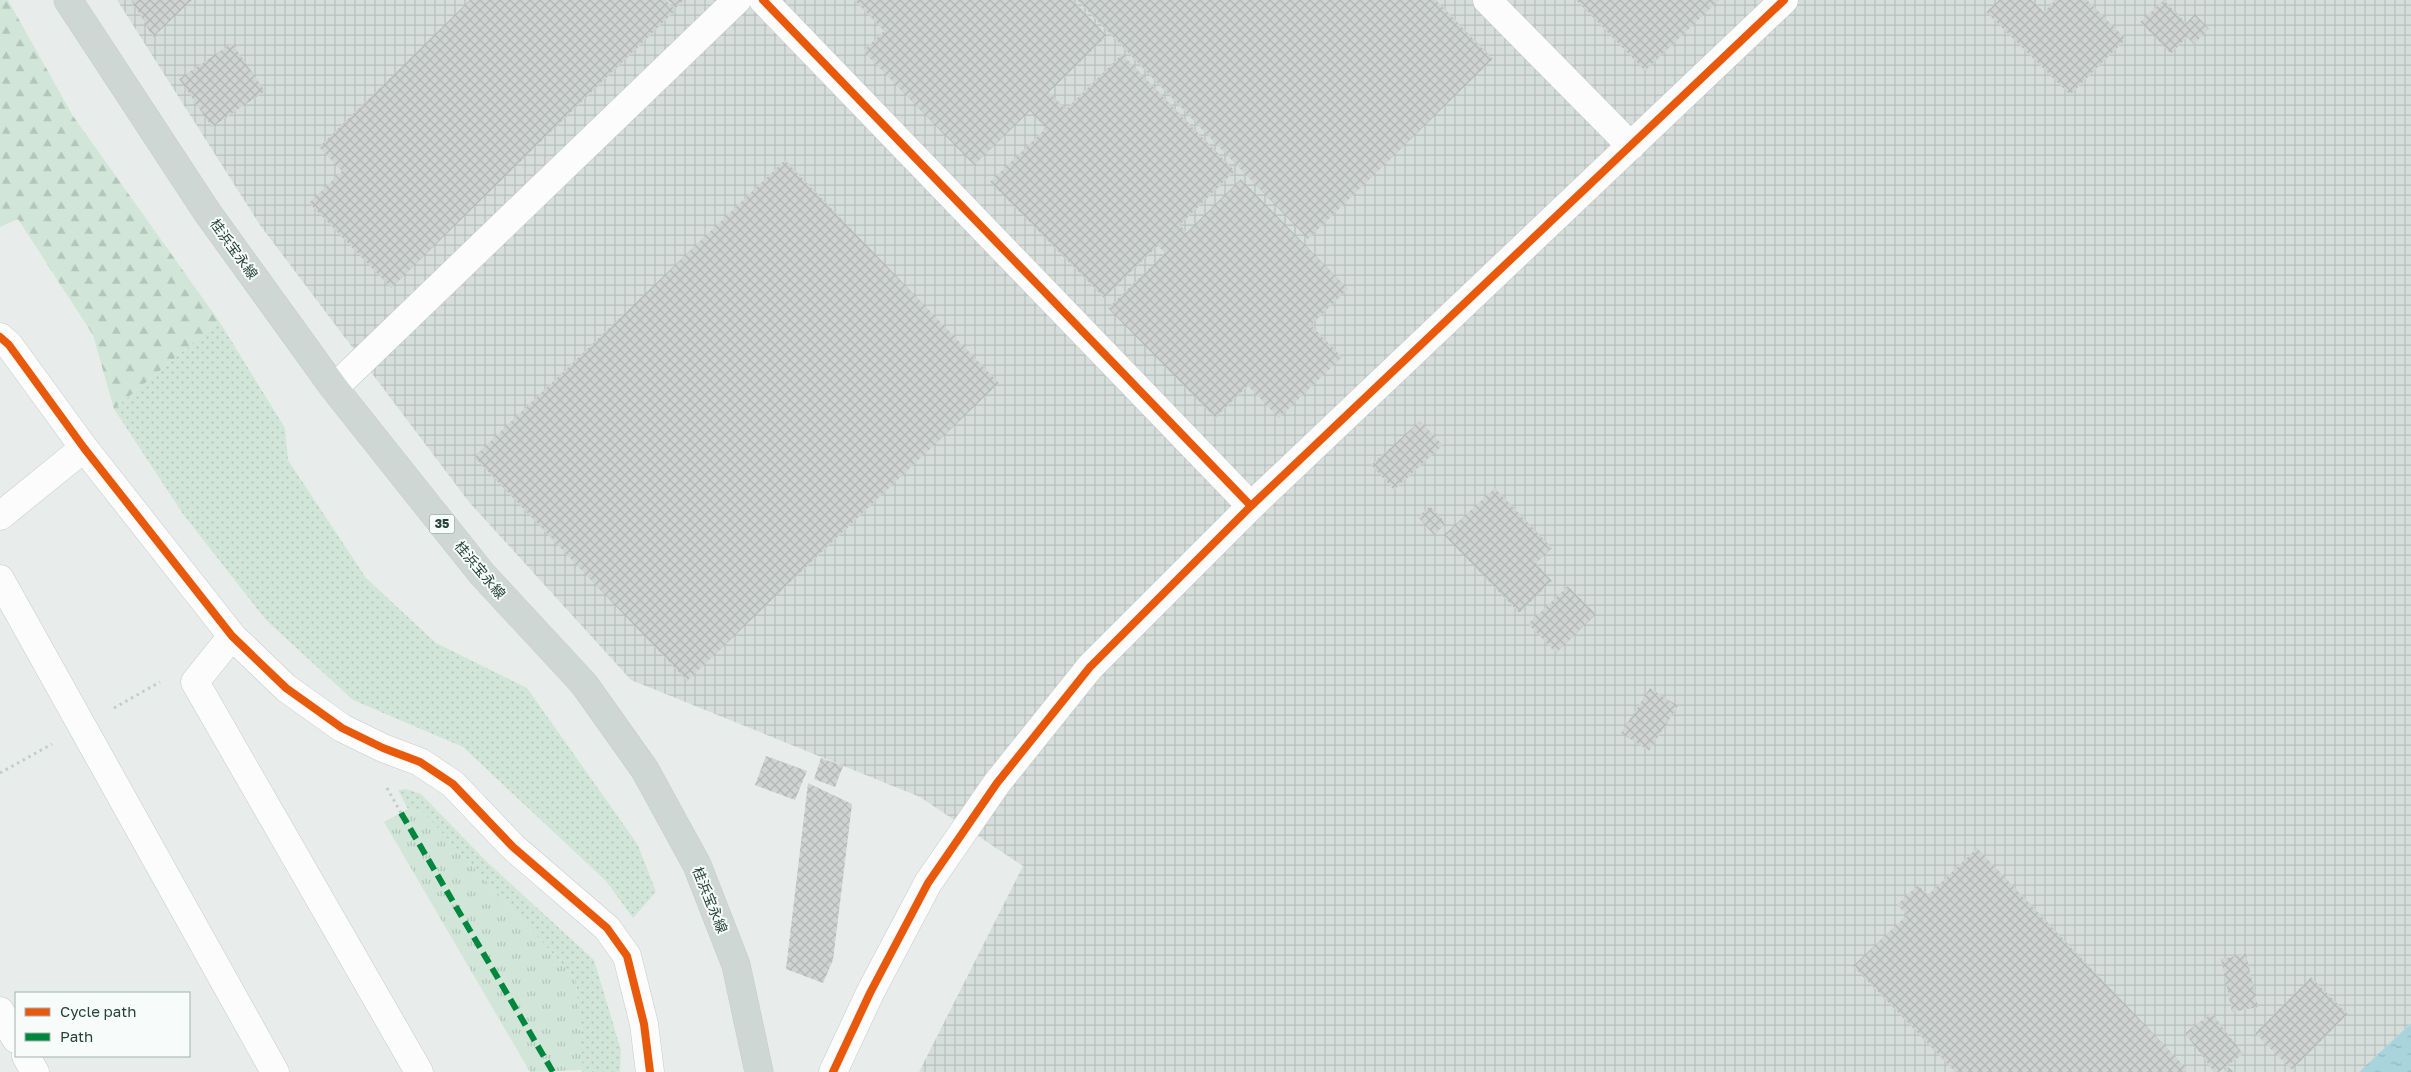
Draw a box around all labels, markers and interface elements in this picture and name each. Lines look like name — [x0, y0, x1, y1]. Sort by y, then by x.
street label: 桂浜宝永線 — [207, 215, 262, 282]
road number: 35 — [430, 514, 454, 534]
street label: 桂浜宝永線 — [451, 537, 509, 602]
street label: 桂浜宝永線 — [689, 864, 731, 935]
legend — [15, 992, 190, 1057]
text: Cycle path — [60, 1002, 136, 1020]
text: Path — [60, 1027, 93, 1045]

